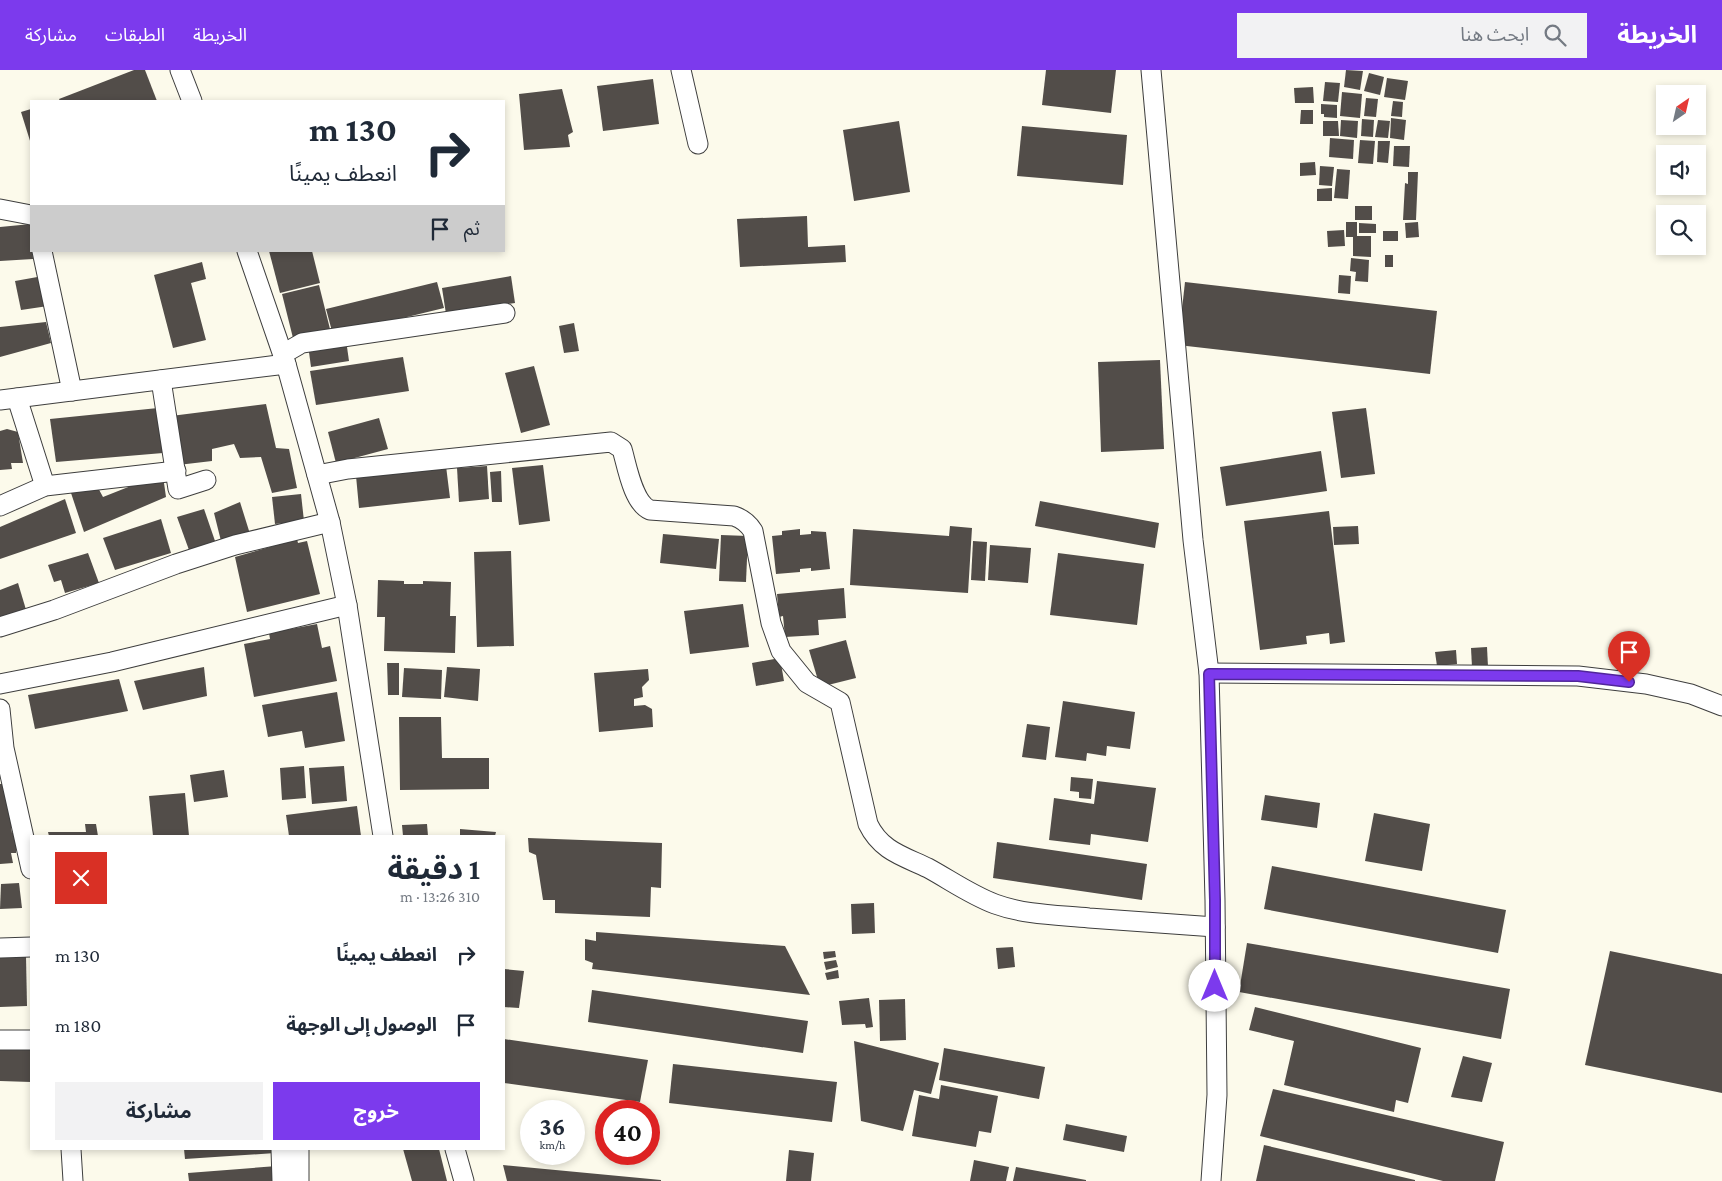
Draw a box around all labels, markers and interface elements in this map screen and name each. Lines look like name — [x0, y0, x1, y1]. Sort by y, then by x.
search box — [1237, 13, 1587, 58]
icon: search — [1541, 21, 1569, 49]
text: الخريطة — [1617, 21, 1697, 48]
text: ابحث هنا — [1460, 24, 1529, 45]
text: مشاركة — [25, 25, 77, 45]
text: الطبقات — [105, 25, 165, 45]
text: الخريطة — [193, 25, 247, 45]
north arrow — [1656, 85, 1706, 135]
map controls — [1656, 85, 1706, 255]
text: 130 m — [309, 110, 397, 149]
icon: right — [415, 120, 480, 185]
button: sound — [1656, 145, 1706, 195]
text: انعطف يمينًا — [289, 161, 397, 186]
button: search — [1656, 205, 1706, 255]
icon: arrive — [426, 215, 454, 243]
text: ثم — [464, 218, 480, 239]
pin — [1608, 631, 1650, 682]
icon: arrive — [1615, 638, 1643, 666]
button: close — [55, 852, 107, 904]
text: 1 دقيقة — [388, 852, 480, 885]
text: 310 m · 13:26 — [400, 888, 480, 905]
icon: right — [452, 941, 480, 969]
text: انعطف يمينًا — [336, 944, 437, 965]
text: 130 m — [55, 945, 100, 966]
position arrow — [1188, 959, 1240, 1011]
icon: arrive — [452, 1011, 480, 1039]
text: الوصول إلى الوجهة — [286, 1014, 437, 1035]
text: 180 m — [55, 1015, 101, 1036]
button: مشاركة — [55, 1082, 263, 1140]
button: خروج — [273, 1082, 480, 1140]
speed limit sign: 40 — [595, 1100, 660, 1165]
text: 36 — [540, 1113, 565, 1140]
text: km/h — [540, 1138, 565, 1152]

